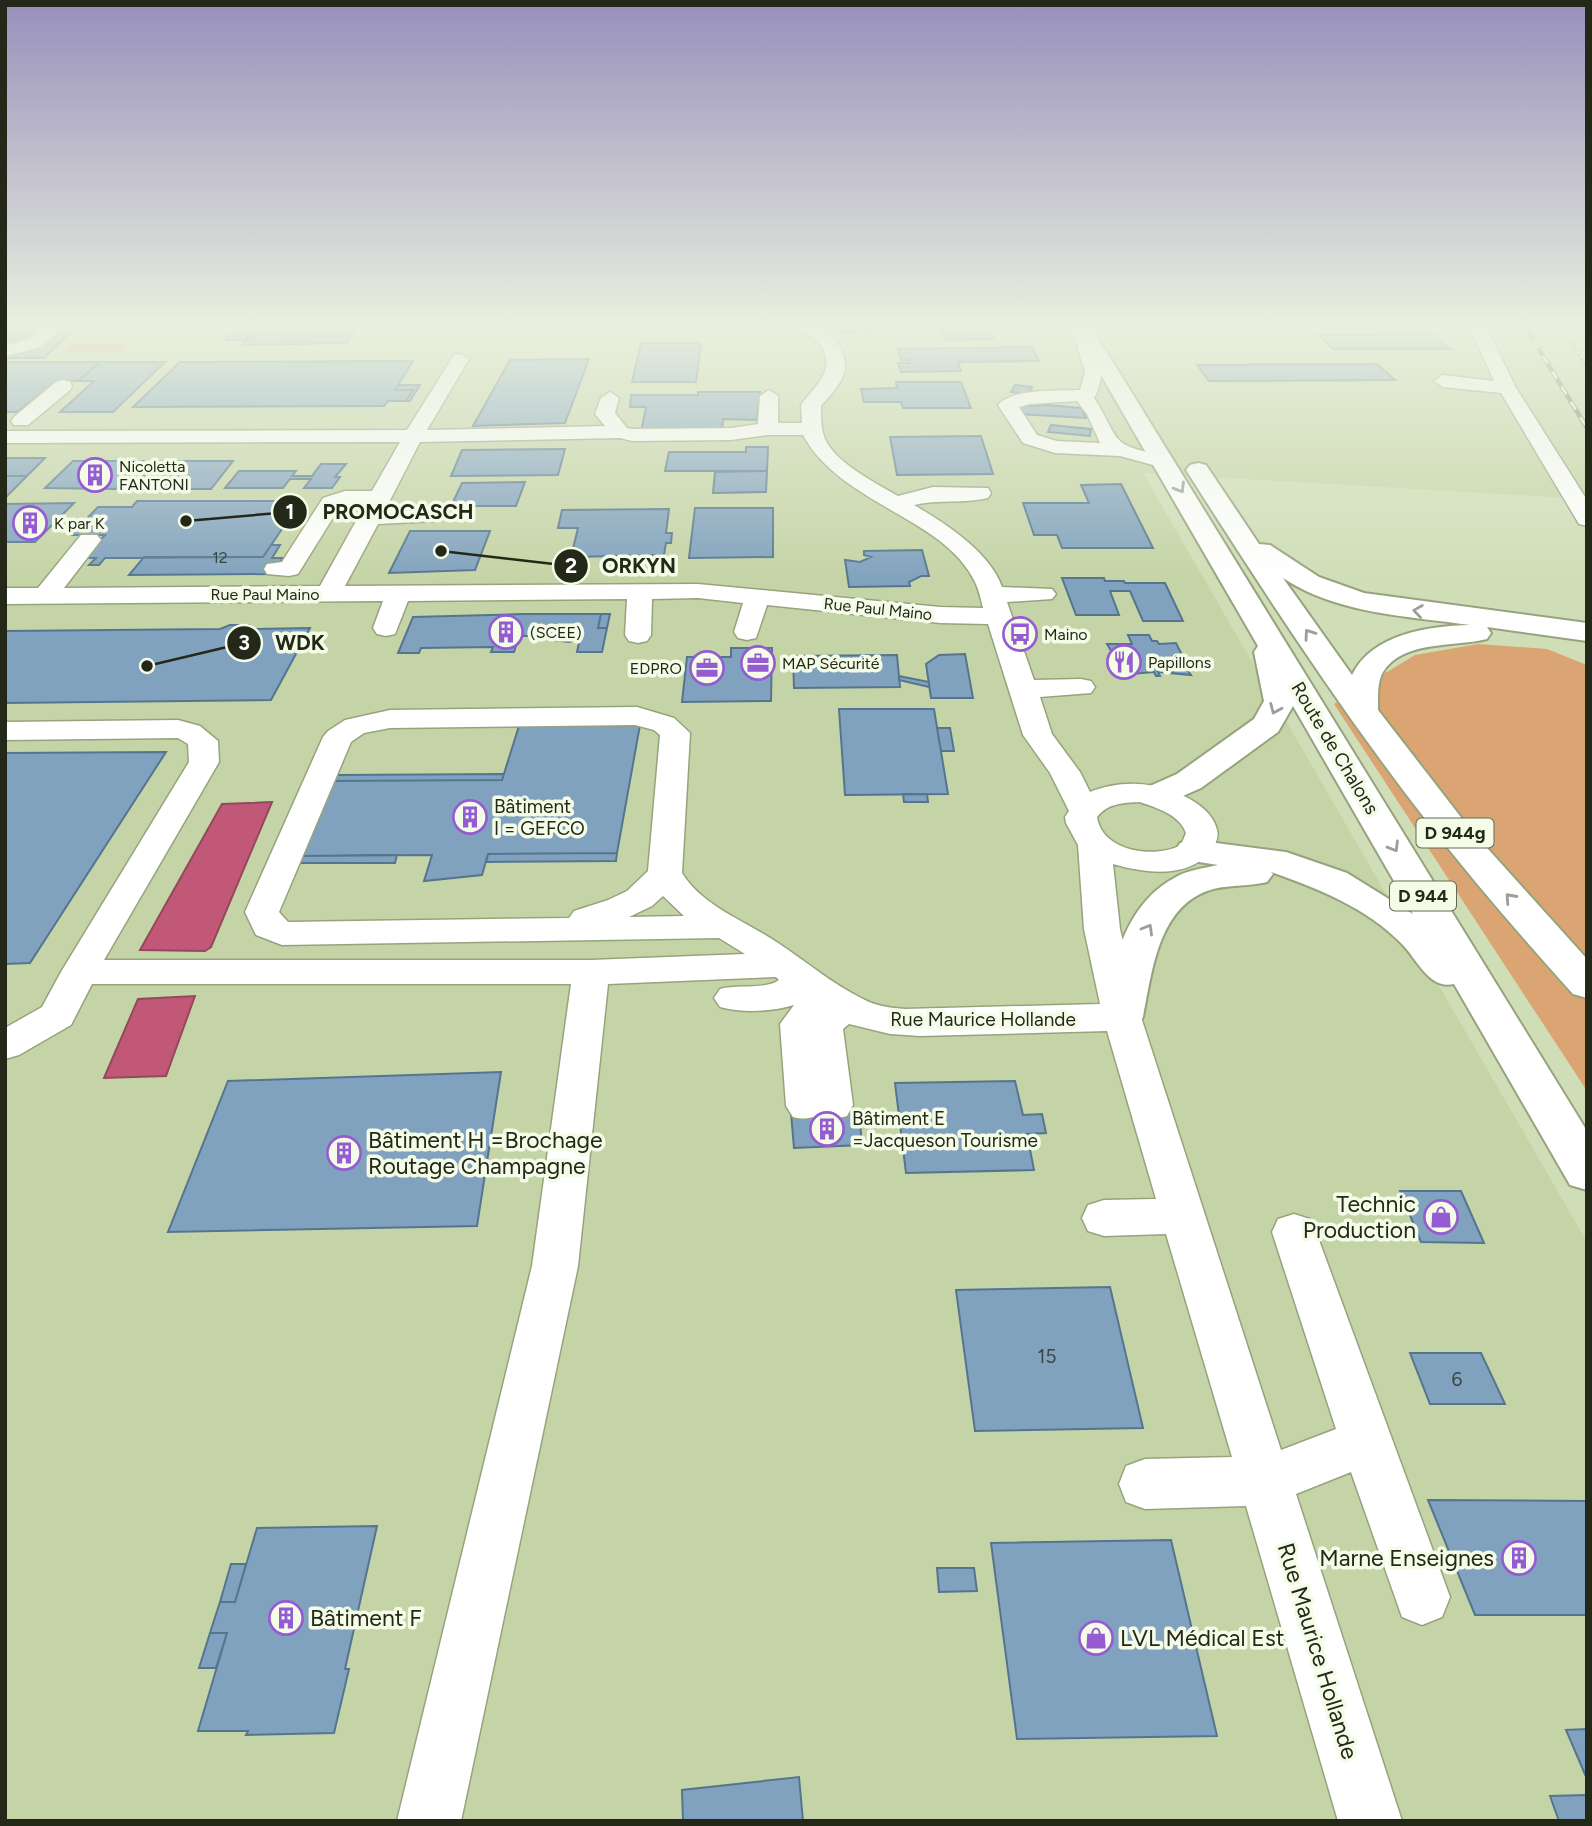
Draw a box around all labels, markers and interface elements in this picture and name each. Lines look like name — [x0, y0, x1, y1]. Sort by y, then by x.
building icon: Nicoletta FANTONI — [76, 456, 114, 494]
place label: Nicoletta FANTONI — [119, 457, 189, 494]
one-way arrow — [1172, 481, 1185, 494]
callout: PROMOCASCH — [273, 491, 487, 533]
text: 1 — [286, 499, 294, 524]
text: PROMOCASCH — [322, 499, 474, 524]
building icon: K par K — [11, 504, 49, 542]
place label: K par K — [54, 514, 105, 533]
callout: ORKYN — [553, 545, 690, 587]
house number: 12 — [212, 548, 228, 567]
text: 2 — [565, 553, 577, 578]
text: ORKYN — [602, 553, 676, 578]
street label: Rue Paul Maino — [211, 585, 319, 604]
street label: Rue Paul Maino — [823, 594, 933, 624]
one-way arrow — [1412, 604, 1424, 619]
building icon: (SCEE) — [487, 613, 525, 651]
bus stop icon: Maino — [1001, 615, 1039, 653]
callout: WDK — [227, 622, 339, 664]
place label: (SCEE) — [530, 623, 582, 642]
place label: Maino — [1044, 625, 1088, 644]
one-way arrow — [1305, 629, 1317, 642]
text: 3 — [238, 630, 250, 655]
text: WDK — [275, 630, 325, 655]
restaurant icon: Papillons — [1105, 643, 1143, 681]
office icon: MAP Sécurité — [739, 644, 777, 682]
office icon: EDPRO — [688, 649, 726, 687]
place label: Papillons — [1148, 653, 1211, 672]
place label: MAP Sécurité — [782, 654, 880, 673]
place label: EDPRO — [630, 659, 682, 678]
street label: Route de Chalons — [1286, 678, 1384, 819]
one-way arrow — [1269, 702, 1283, 714]
place label: Bâtiment I = GEFCO — [494, 795, 585, 840]
building icon: Bâtiment I = GEFCO — [451, 798, 489, 836]
road number: D 944g — [1416, 818, 1494, 848]
one-way arrow — [1386, 840, 1399, 853]
road number: D 944 — [1390, 882, 1456, 911]
one-way arrow — [1506, 894, 1518, 907]
one-way arrow — [1140, 923, 1153, 936]
street label: Rue Maurice Hollande — [890, 1008, 1076, 1031]
place label: Bâtiment E =Jacqueson Tourisme — [852, 1107, 1038, 1152]
building icon: Bâtiment E =Jacqueson Tourisme — [808, 1110, 846, 1148]
place label: Bâtiment H =Brochage Routage Champagne — [368, 1126, 603, 1180]
building icon: Bâtiment H =Brochage Routage Champagne — [325, 1134, 363, 1172]
place label: Technic Production — [1303, 1190, 1416, 1244]
shop icon: Technic Production — [1422, 1198, 1460, 1236]
house number: 15 — [1038, 1345, 1056, 1368]
house number: 6 — [1452, 1368, 1463, 1391]
building icon: Marne Enseignes — [1500, 1539, 1538, 1577]
street label: Rue Maurice Hollande — [1272, 1540, 1364, 1762]
place label: Marne Enseignes — [1319, 1544, 1494, 1572]
building icon: Bâtiment F — [267, 1599, 305, 1637]
place label: Bâtiment F — [310, 1604, 422, 1632]
shop icon: LVL Médical Est — [1077, 1619, 1115, 1657]
place label: LVL Médical Est — [1120, 1624, 1284, 1652]

